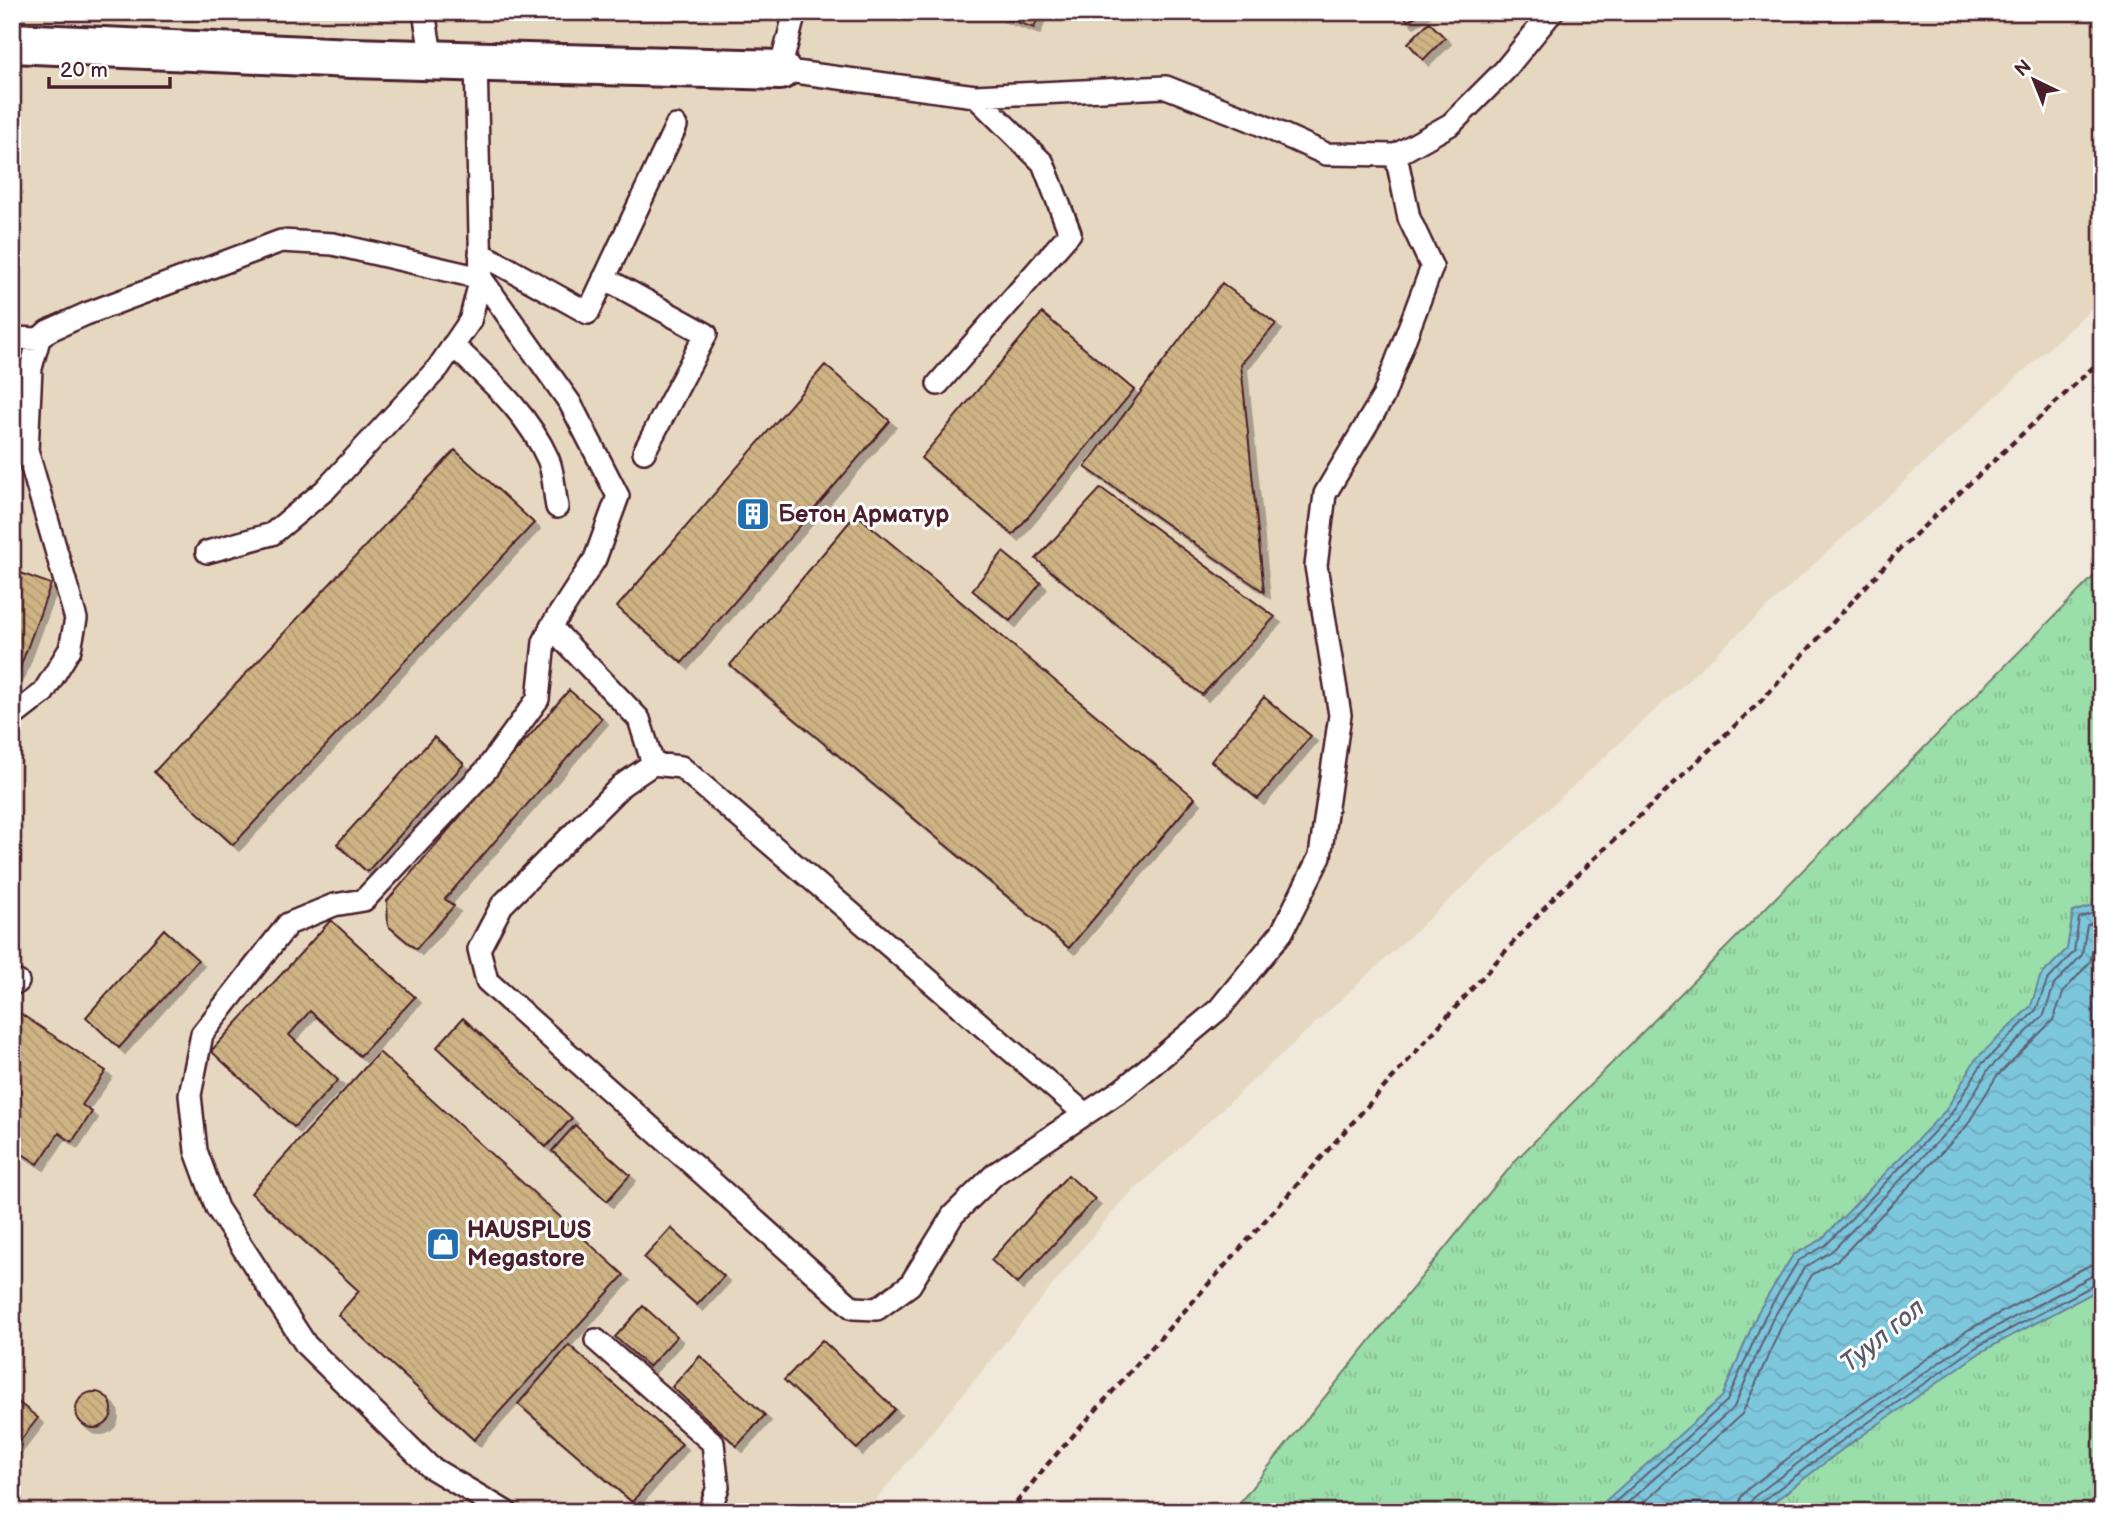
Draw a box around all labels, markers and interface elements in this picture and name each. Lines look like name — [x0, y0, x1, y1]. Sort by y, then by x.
scale bar — [49, 46, 170, 90]
north arrow — [1998, 46, 2068, 116]
text: N — [2010, 55, 2036, 82]
text: 20 m — [60, 58, 108, 83]
building icon: Бетон Арматур — [734, 495, 772, 533]
place label: Бетон Арматур — [778, 500, 949, 529]
place label: HAUSPLUS Megastore — [467, 1216, 591, 1273]
shop icon: HAUSPLUS Megastore — [424, 1225, 462, 1263]
water label: Туул гол — [1835, 1293, 1932, 1380]

